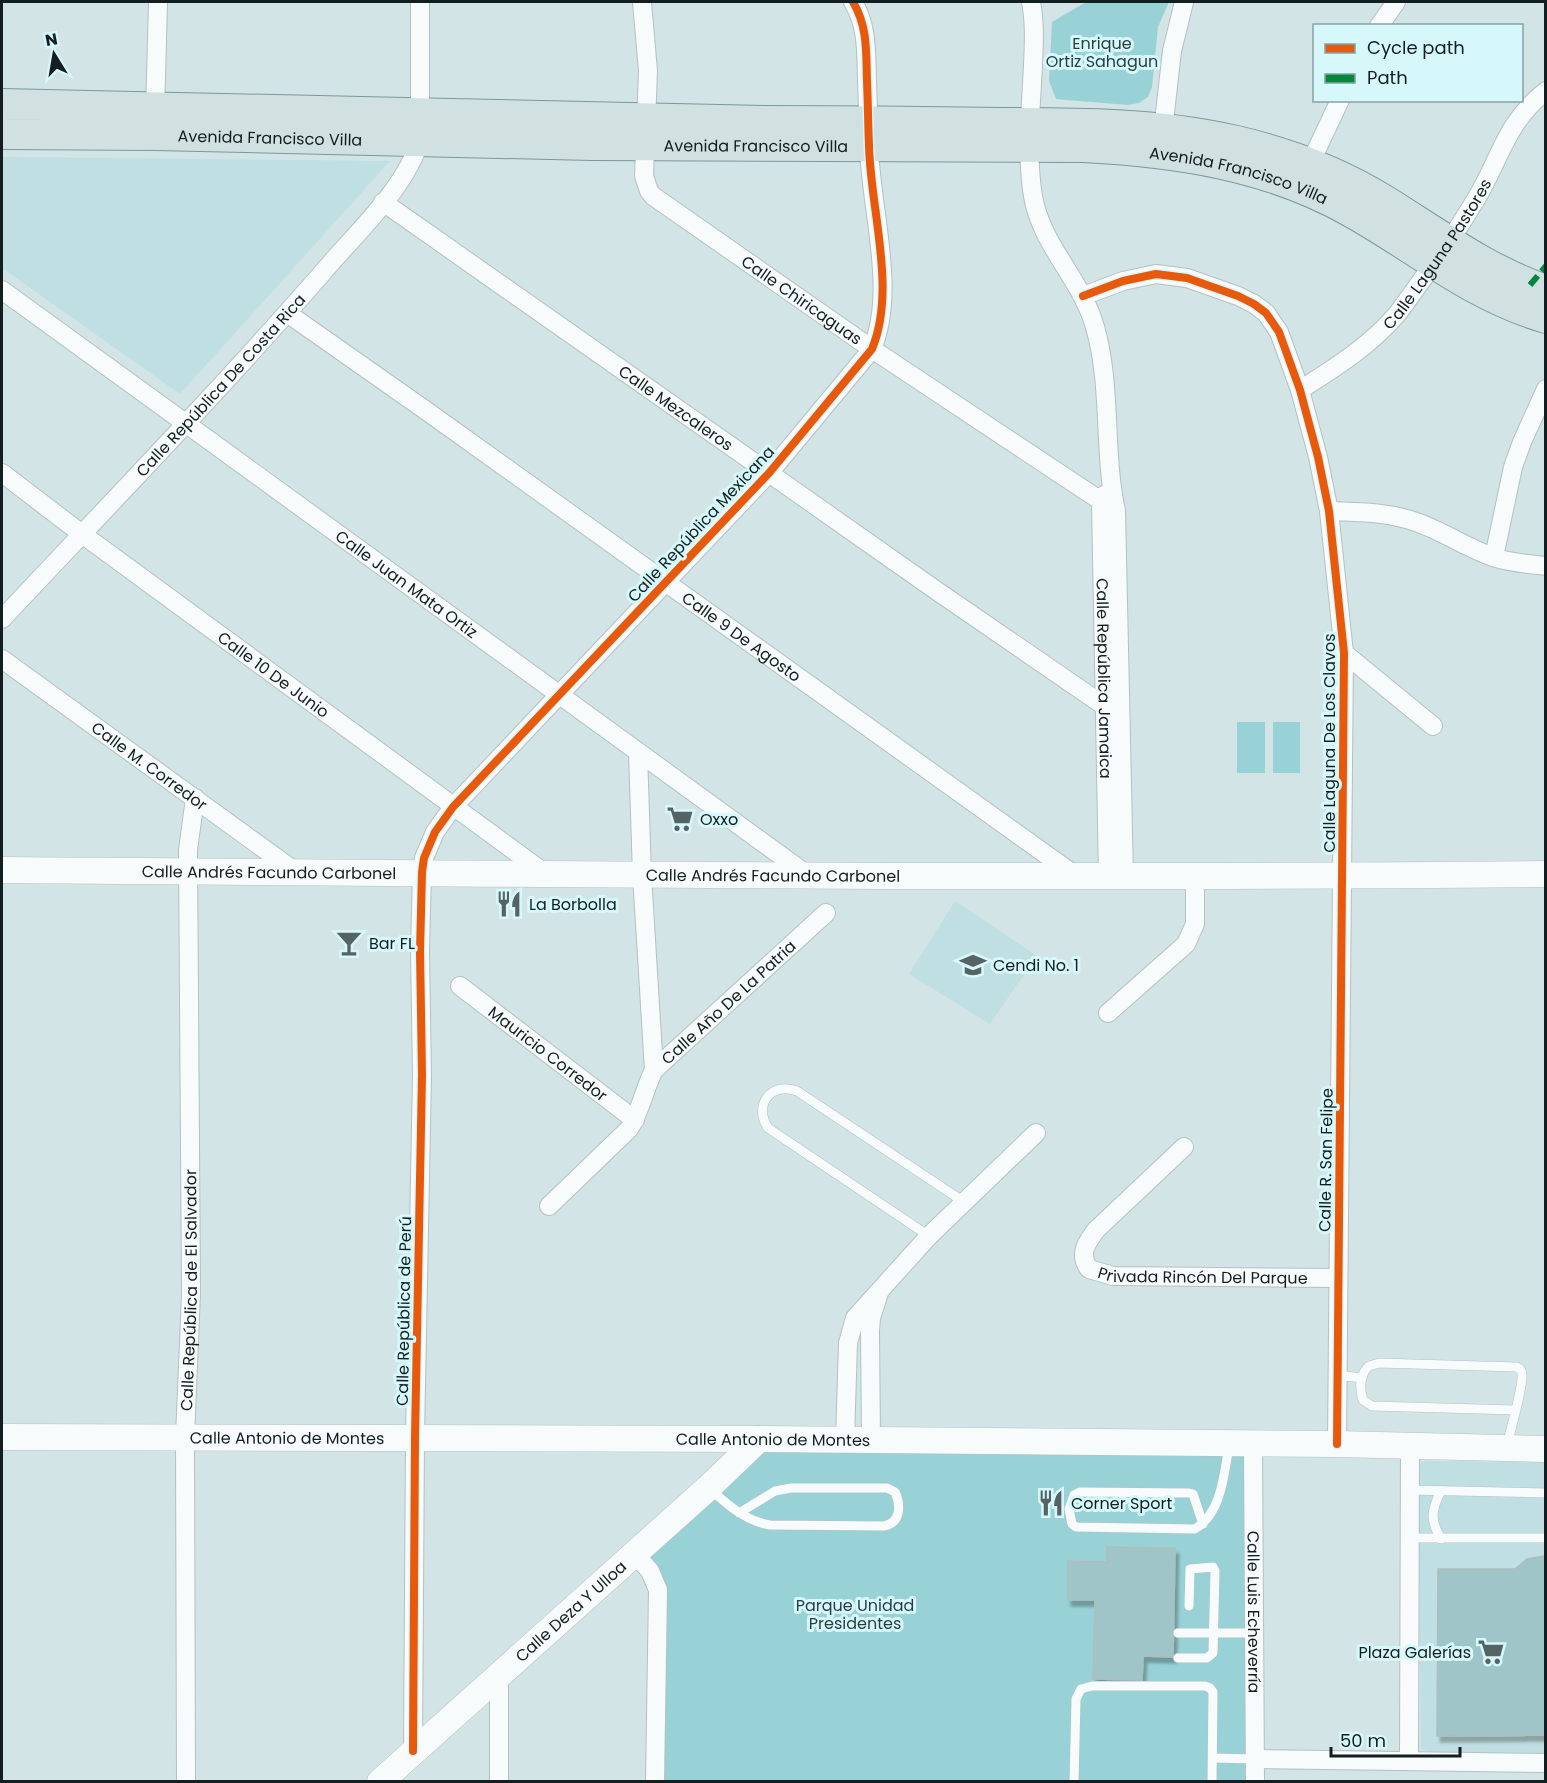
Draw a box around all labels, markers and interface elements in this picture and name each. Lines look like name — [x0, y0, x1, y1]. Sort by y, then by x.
north arrow — [24, 24, 84, 84]
legend — [1313, 24, 1523, 102]
text: N — [43, 27, 59, 52]
park label: Enrique Ortiz Sahagun — [1046, 32, 1158, 73]
text: Cycle path — [1367, 35, 1465, 60]
text: Path — [1367, 65, 1408, 90]
street label: Avenida Francisco Villa — [177, 124, 363, 151]
street label: Avenida Francisco Villa — [663, 134, 848, 158]
street label: Avenida Francisco Villa — [1148, 141, 1332, 210]
street label: Calle Laguna Pastores — [1377, 175, 1497, 334]
street label: Calle Chiricaguas — [737, 250, 867, 350]
street label: Calle República De Costa Rica — [130, 289, 310, 482]
street label: Calle Mezcaleros — [614, 359, 738, 456]
street label: Calle República Mexicana — [622, 441, 780, 607]
street label: Calle Juan Mata Ortiz — [331, 524, 482, 643]
street label: Calle República Jamaica — [1091, 578, 1118, 779]
street label: Calle 9 De Agosto — [677, 586, 806, 687]
street label: Calle 10 De Junio — [213, 626, 334, 723]
street label: Calle Laguna De Los Clavos — [1318, 633, 1341, 853]
street label: Calle M. Corredor — [87, 716, 212, 816]
supermarket icon: Oxxo — [665, 804, 695, 834]
place label: Oxxo — [700, 808, 738, 831]
street label: Calle Andrés Facundo Carbonel — [142, 860, 396, 885]
street label: Calle Andrés Facundo Carbonel — [646, 863, 900, 887]
restaurant icon: La Borbolla — [494, 889, 524, 919]
place label: La Borbolla — [529, 893, 617, 916]
bar icon: Bar FL — [334, 928, 364, 958]
place label: Bar FL — [369, 932, 415, 955]
street label: Calle Año De La Patria — [656, 935, 801, 1070]
school or university icon: Cendi No. 1 — [958, 950, 988, 980]
place label: Cendi No. 1 — [993, 954, 1079, 977]
street label: Mauricio Corredor — [484, 1000, 612, 1107]
street label: Calle R. San Felipe — [1313, 1088, 1339, 1232]
street label: Calle República de El Salvador — [175, 1169, 203, 1412]
street label: Calle República de Perú — [391, 1216, 417, 1406]
street label: Privada Rincón Del Parque — [1095, 1261, 1308, 1289]
street label: Calle Antonio de Montes — [190, 1426, 384, 1450]
street label: Calle Antonio de Montes — [676, 1427, 870, 1451]
restaurant icon: Corner Sport — [1036, 1488, 1066, 1518]
place label: Corner Sport — [1071, 1492, 1172, 1515]
street label: Calle Luis Echeverría — [1242, 1531, 1266, 1693]
street label: Calle Deza Y Ulloa — [510, 1555, 631, 1667]
park label: Parque Unidad Presidentes — [796, 1594, 914, 1635]
supermarket icon: Plaza Galerías — [1476, 1637, 1506, 1667]
place label: Plaza Galerías — [1358, 1641, 1471, 1664]
scale bar — [1331, 1720, 1460, 1758]
text: 50 m — [1340, 1728, 1386, 1753]

